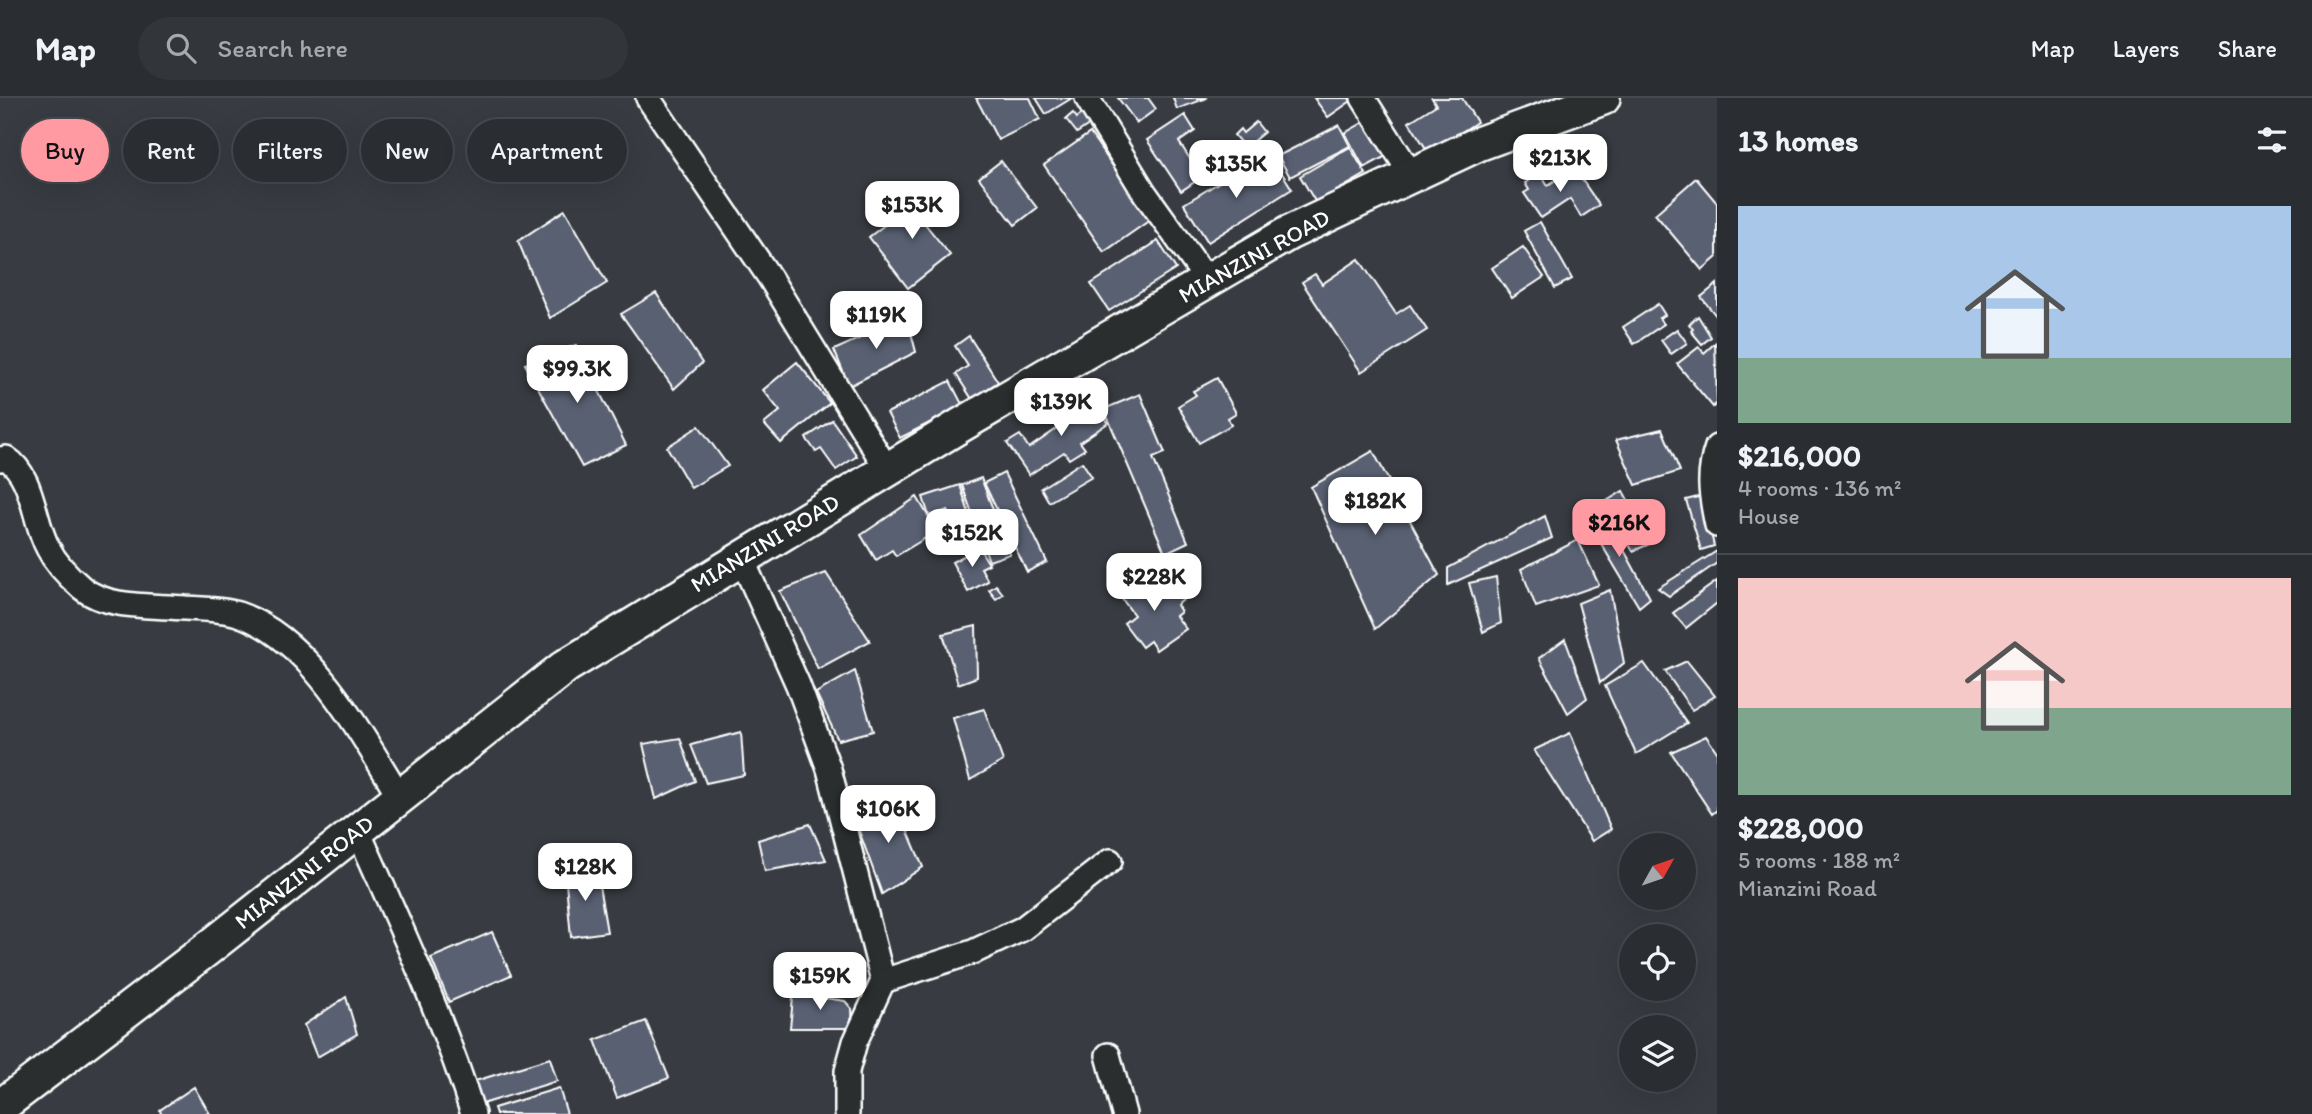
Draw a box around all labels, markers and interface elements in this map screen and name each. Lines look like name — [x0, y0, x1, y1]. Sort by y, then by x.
search box — [138, 17, 628, 80]
text: Map — [35, 29, 96, 68]
icon: search — [162, 29, 200, 67]
text: Search here — [218, 32, 348, 64]
text: Map — [2031, 34, 2075, 63]
text: Layers — [2113, 34, 2180, 63]
text: Share — [2218, 34, 2277, 63]
chip: Buy — [21, 119, 109, 182]
chip: Rent — [123, 119, 219, 182]
chip: Filters — [233, 119, 347, 182]
chip: New — [361, 119, 453, 182]
chip: Apartment — [467, 119, 627, 182]
icon: filters — [2253, 121, 2291, 159]
text: 13 homes — [1738, 122, 1858, 159]
pin: $213K — [1511, 134, 1609, 194]
pin: $135K — [1187, 140, 1285, 200]
text: $213K — [1529, 143, 1591, 171]
text: $135K — [1205, 149, 1267, 177]
pin: $153K — [863, 181, 961, 241]
text: $153K — [881, 190, 943, 218]
street label: MIANZINI ROAD — [1173, 203, 1335, 309]
icon: home — [1952, 251, 2078, 377]
pin: $119K — [827, 292, 925, 351]
text: $119K — [846, 300, 906, 328]
pin: $99.3K — [520, 345, 634, 405]
text: $99.3K — [543, 354, 611, 382]
pin: $139K — [1012, 378, 1110, 438]
text: $139K — [1030, 387, 1092, 415]
text: $216,000 — [1738, 437, 1861, 474]
text: 4 rooms · 136 m² — [1738, 474, 1901, 502]
pin: $182K — [1326, 478, 1424, 537]
text: $182K — [1344, 486, 1406, 514]
street label: MIANZINI ROAD — [686, 488, 844, 598]
pin: $216K — [1570, 500, 1668, 559]
text: House — [1738, 502, 1800, 530]
text: $216K — [1588, 508, 1650, 536]
pin: $152K — [923, 510, 1021, 569]
text: $152K — [941, 518, 1003, 546]
pin: $228K — [1105, 554, 1203, 613]
text: $228K — [1122, 562, 1186, 590]
icon: home — [1952, 623, 2078, 749]
pin: $106K — [839, 786, 937, 845]
text: $106K — [856, 794, 920, 822]
street label: MIANZINI ROAD — [229, 809, 379, 935]
text: $228,000 — [1738, 809, 1864, 846]
north arrow — [1619, 833, 1696, 910]
map controls — [1619, 833, 1696, 1092]
pin: $128K — [536, 844, 634, 903]
text: 5 rooms · 188 m² — [1738, 846, 1900, 874]
text: $128K — [554, 852, 616, 880]
text: Mianzini Road — [1738, 874, 1877, 902]
button: locate — [1619, 924, 1696, 1001]
pin: $159K — [771, 953, 869, 1012]
text: $159K — [789, 961, 851, 989]
button: layers — [1619, 1015, 1696, 1092]

